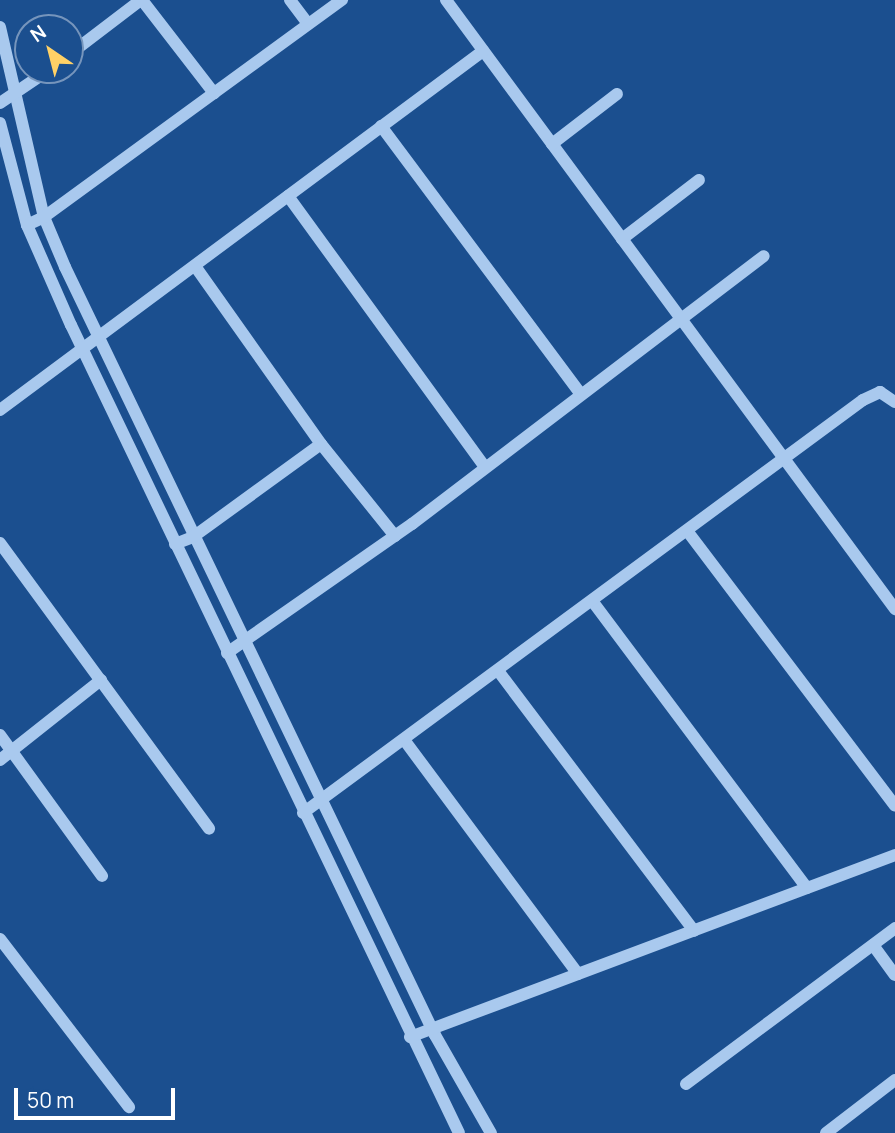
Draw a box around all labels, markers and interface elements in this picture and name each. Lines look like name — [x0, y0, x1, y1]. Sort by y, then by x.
north arrow — [14, 14, 84, 84]
text: N — [25, 19, 51, 48]
scale bar — [18, 1074, 178, 1118]
text: 50 m — [27, 1086, 74, 1114]

